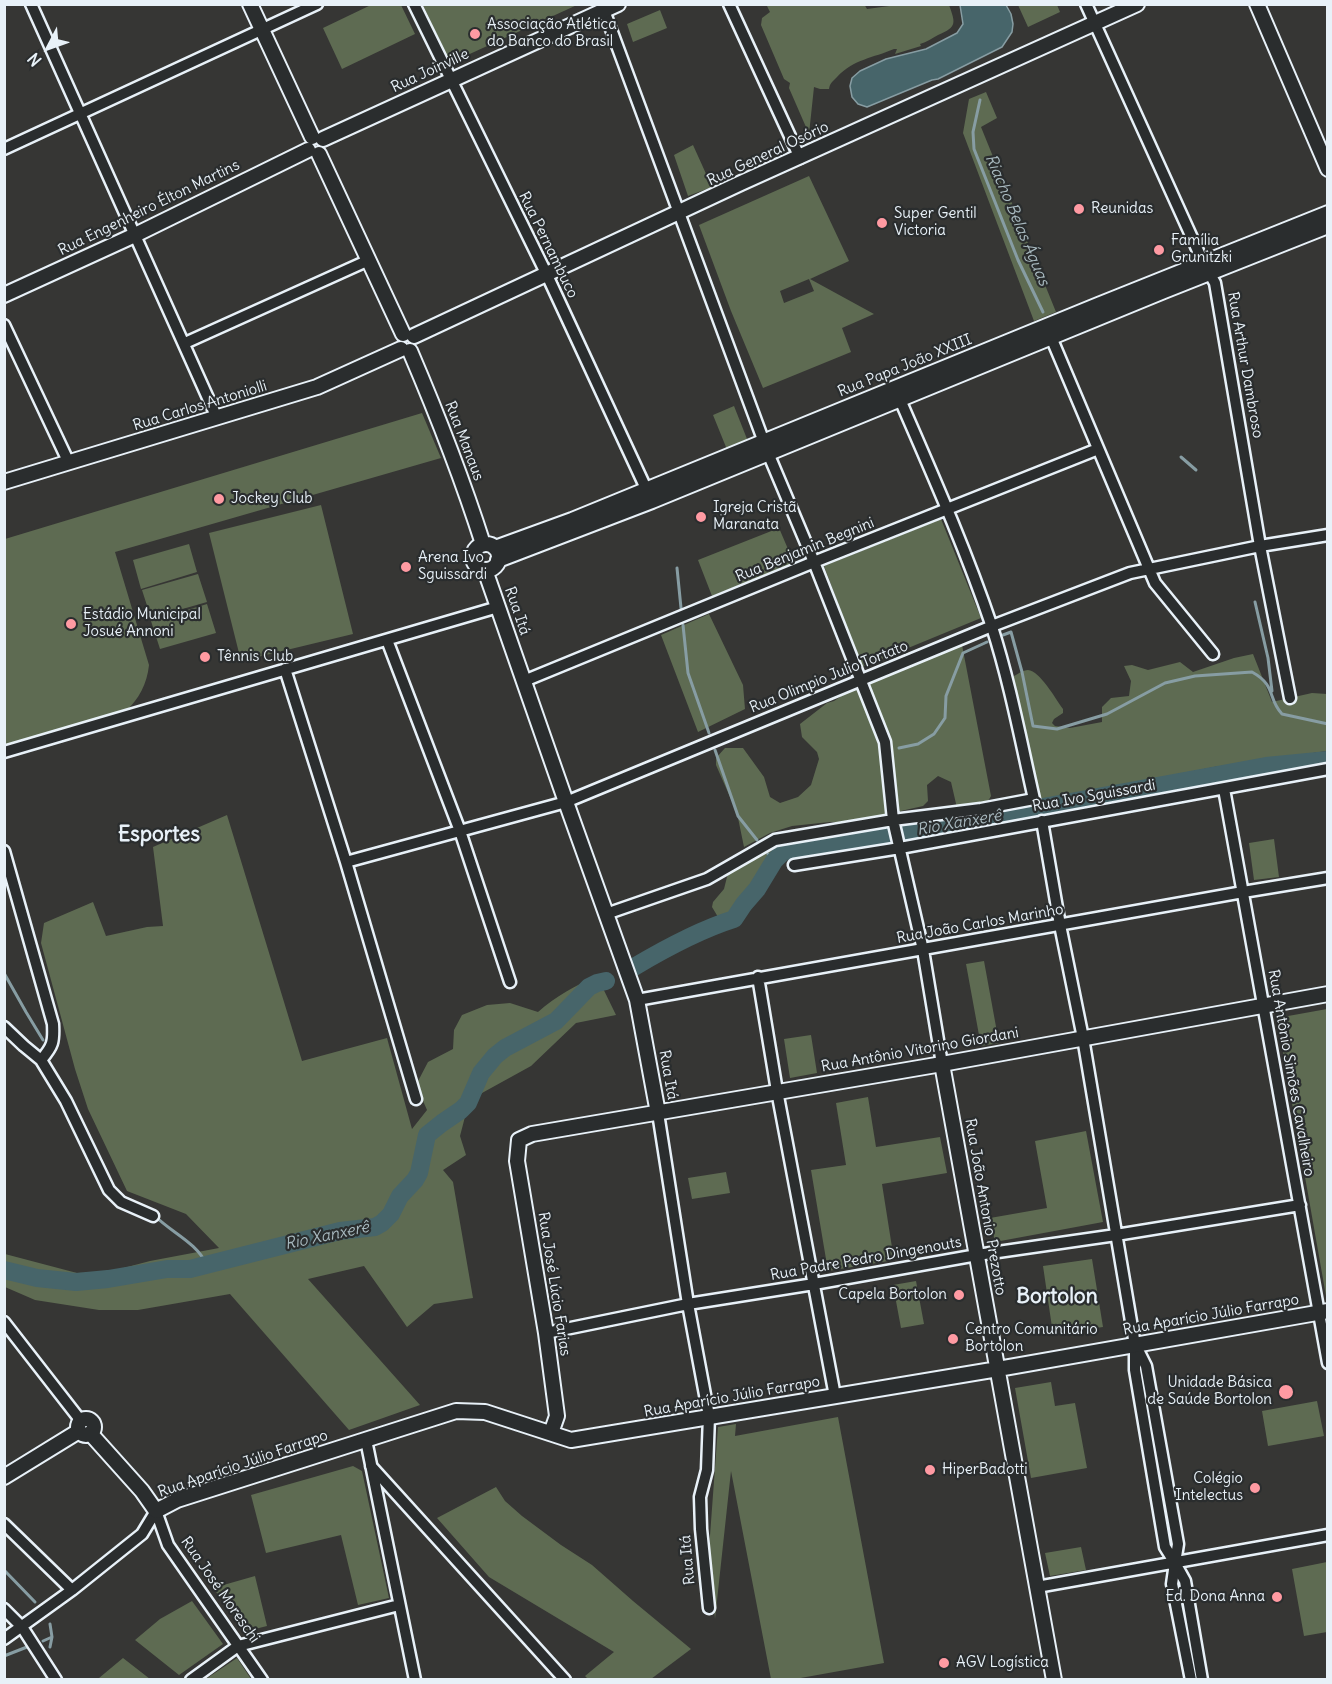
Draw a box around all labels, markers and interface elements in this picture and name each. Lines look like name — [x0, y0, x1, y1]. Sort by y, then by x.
place label: Associação Atlética do Banco do Brasil — [487, 16, 617, 51]
north arrow — [18, 18, 78, 78]
marker: Associação Atlética do Banco do Brasil — [468, 27, 482, 41]
street label: Rua Joinville — [388, 45, 472, 97]
text: N — [23, 49, 46, 71]
street label: Rua General Osório — [704, 118, 832, 190]
water label: Riacho Belas Águas — [981, 151, 1053, 289]
street label: Rua Engenheiro Élton Martins — [55, 156, 243, 260]
street label: Rua Pernambuco — [514, 189, 582, 301]
place label: Reunidas — [1091, 200, 1153, 218]
marker: Reunidas — [1072, 202, 1086, 216]
place label: Super Gentil Victoria — [894, 205, 977, 240]
marker: Super Gentil Victoria — [875, 216, 889, 230]
place label: Família Grunitzki — [1171, 232, 1232, 267]
marker: Família Grunitzki — [1152, 243, 1166, 257]
street label: Rua Arthur Dambroso — [1223, 290, 1267, 440]
street label: Rua Papa João XXIII — [835, 331, 975, 401]
street label: Rua Carlos Antoniolli — [131, 377, 269, 435]
street label: Rua Manaus — [441, 399, 487, 483]
place label: Jockey Club — [231, 490, 313, 508]
marker: Jockey Club — [212, 492, 226, 506]
place label: Igreja Cristã Maranata — [713, 499, 797, 534]
marker: Igreja Cristã Maranata — [694, 510, 708, 524]
street label: Rua Benjamin Begnini — [733, 514, 877, 586]
place label: Arena Ivo Sguissardi — [418, 549, 487, 584]
marker: Arena Ivo Sguissardi — [399, 560, 413, 574]
street label: Rua Itá — [500, 584, 534, 638]
place label: Estádio Municipal Josué Annoni — [83, 606, 201, 641]
marker: Estádio Municipal Josué Annoni — [64, 617, 78, 631]
street label: Rua Olimpio Julio Tortato — [747, 637, 911, 717]
place label: Tênnis Club — [217, 648, 293, 666]
marker: Tênnis Club — [198, 650, 212, 664]
street label: Rua Ivo Sguissardi — [1031, 776, 1157, 816]
water label: Rio Xanxerê — [915, 806, 1003, 840]
district label: Esportes — [118, 822, 200, 848]
street label: Rua João Carlos Marinho — [895, 900, 1065, 948]
street label: Rua Antônio Simões Cavalheiro — [1264, 968, 1318, 1178]
street label: Rua Antônio Vitorino Giordani — [820, 1024, 1020, 1076]
street label: Rua Itá — [655, 1049, 681, 1101]
street label: Rua João Antonio Prezotto — [961, 1117, 1009, 1297]
street label: Rua José Lúcio Farias — [534, 1211, 574, 1357]
water label: Rio Xanxerê — [283, 1218, 371, 1254]
street label: Rua Padre Pedro Dingenouts — [769, 1233, 963, 1285]
district label: Bortolon — [1016, 1284, 1098, 1310]
place label: Capela Bortolon — [838, 1286, 947, 1304]
marker: Capela Bortolon — [952, 1288, 966, 1302]
street label: Rua Aparício Júlio Farrapo — [1122, 1291, 1300, 1339]
place label: Centro Comunitário Bortolon — [965, 1321, 1098, 1356]
marker: Centro Comunitário Bortolon — [946, 1332, 960, 1346]
street label: Rua Aparício Júlio Farrapo — [643, 1373, 821, 1421]
place label: Unidade Básica de Saúde Bortolon — [1147, 1374, 1272, 1409]
marker: Unidade Básica de Saúde Bortolon — [1277, 1383, 1295, 1401]
street label: Rua Aparício Júlio Farrapo — [156, 1426, 330, 1502]
place label: HiperBadotti — [942, 1461, 1028, 1479]
marker: HiperBadotti — [923, 1463, 937, 1477]
place label: Colégio Intelectus — [1175, 1470, 1243, 1505]
marker: Colégio Intelectus — [1248, 1481, 1262, 1495]
street label: Rua José Moreschi — [177, 1533, 263, 1647]
street label: Rua Itá — [677, 1534, 699, 1586]
place label: Ed. Dona Anna — [1165, 1588, 1265, 1606]
marker: Ed. Dona Anna — [1270, 1590, 1284, 1604]
place label: AGV Logística — [956, 1654, 1049, 1672]
marker: AGV Logística — [937, 1656, 951, 1670]

